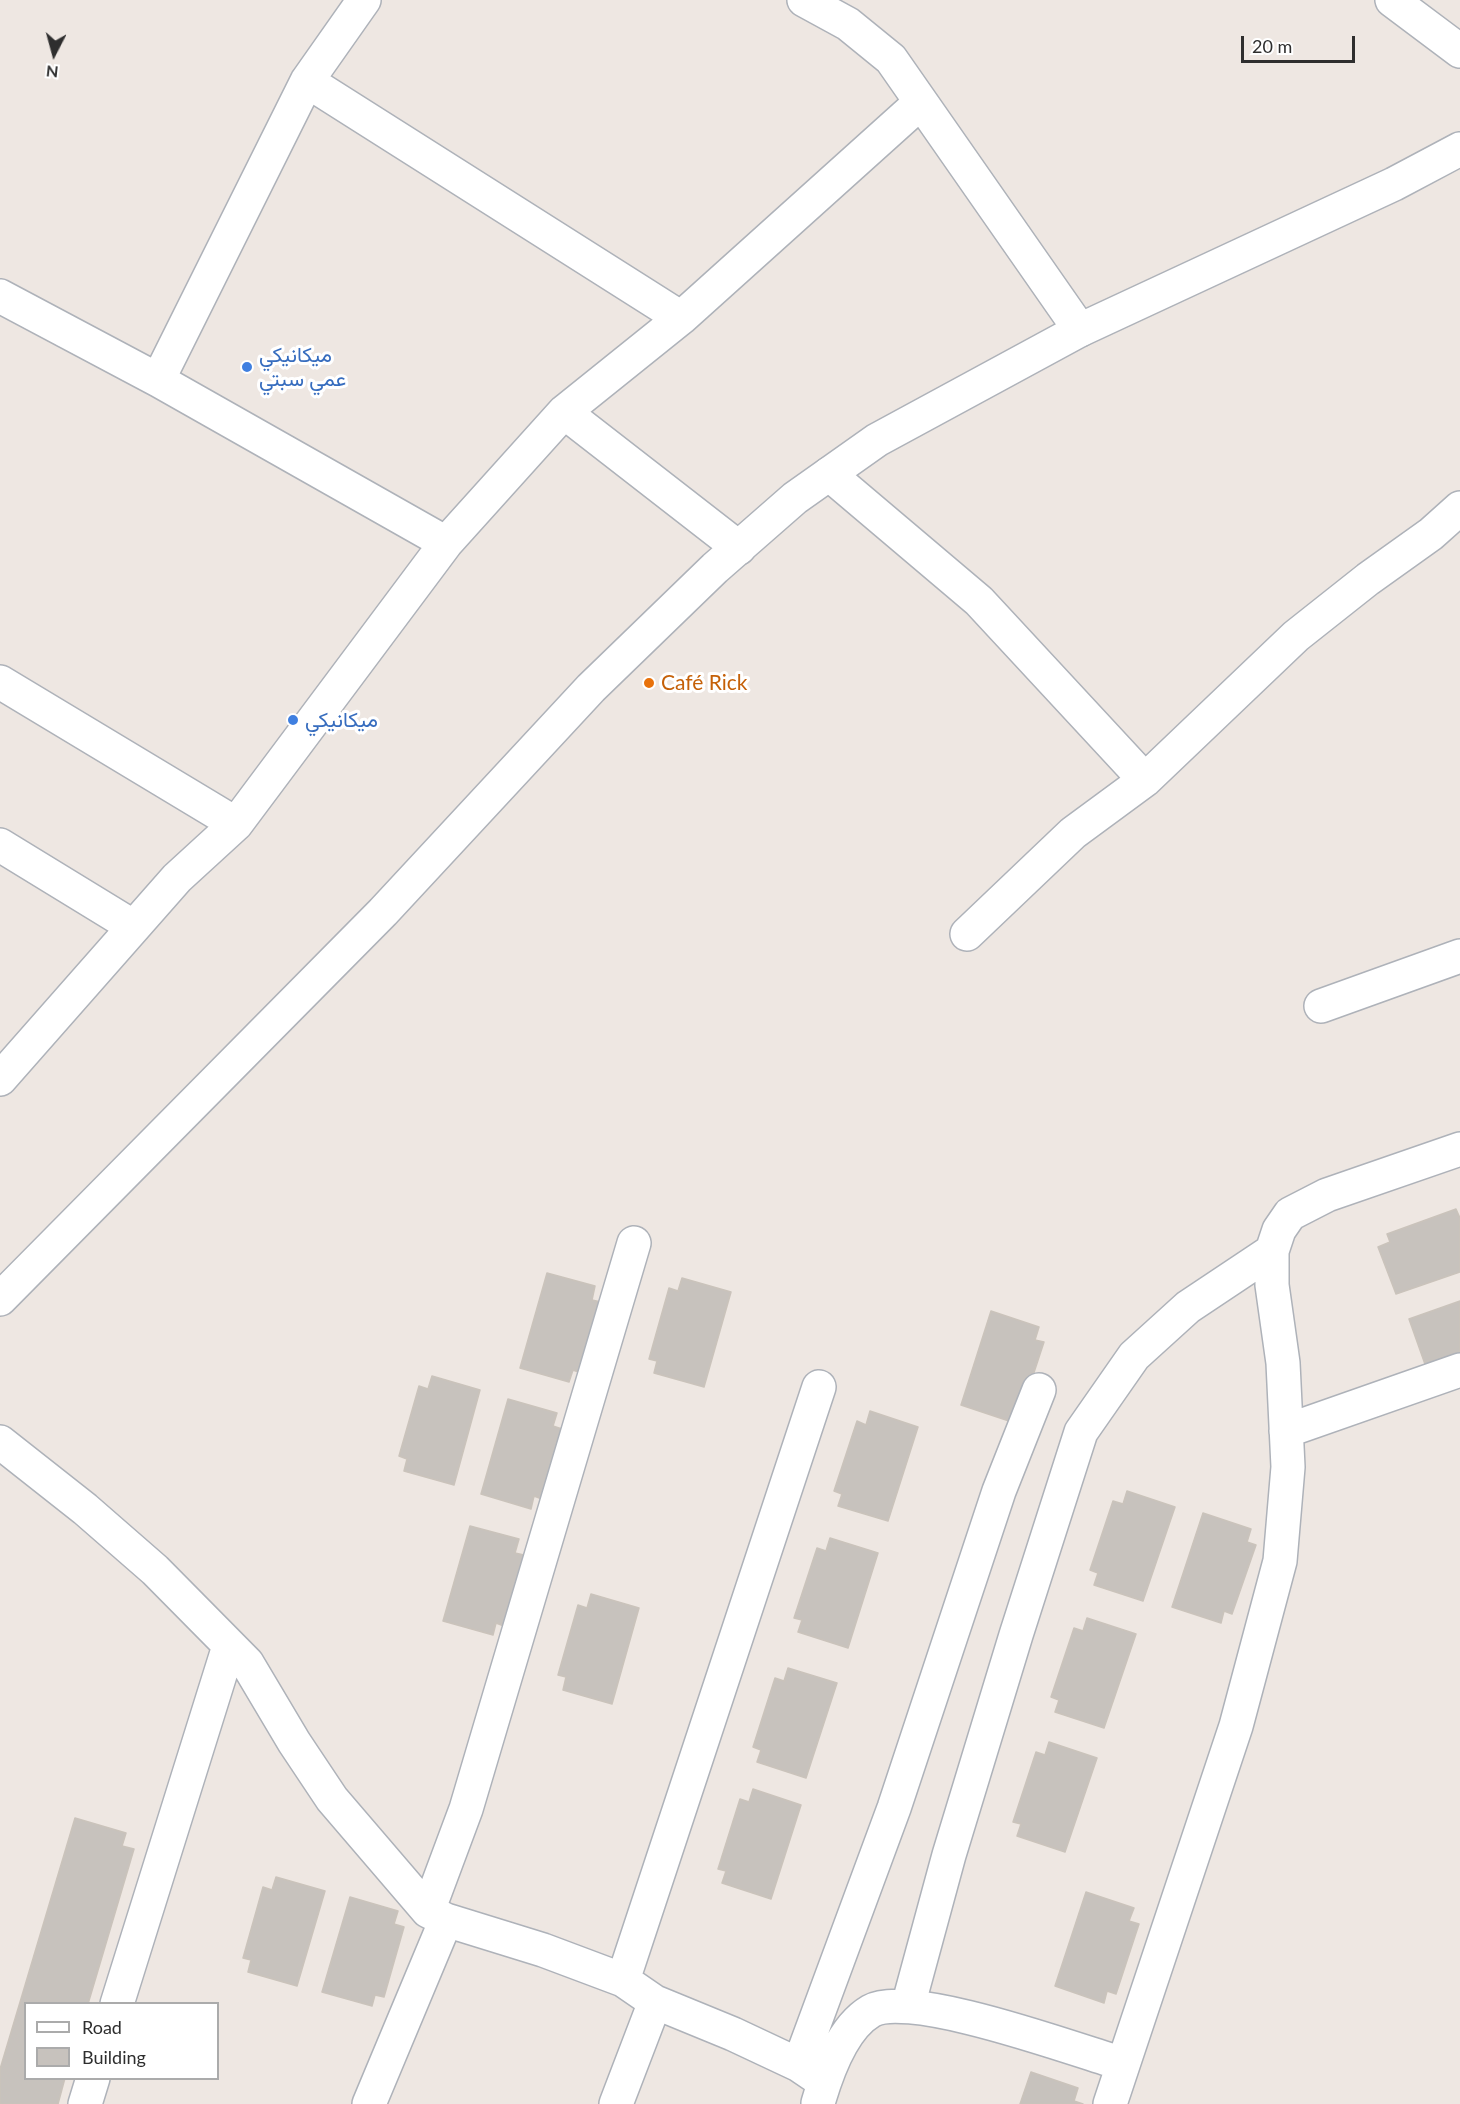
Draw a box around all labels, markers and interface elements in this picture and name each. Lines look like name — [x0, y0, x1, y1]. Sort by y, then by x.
north arrow — [24, 24, 84, 84]
scale bar — [1244, 24, 1358, 62]
text: 20 m — [1252, 35, 1292, 57]
text: N — [45, 62, 59, 82]
place label: ميكانيكي عمي سبتي — [259, 342, 346, 392]
marker: ميكانيكي عمي سبتي — [240, 360, 254, 374]
place label: Café Rick — [661, 670, 748, 696]
marker: Café Rick — [642, 676, 656, 690]
place label: ميكانيكي — [305, 707, 378, 733]
marker: ميكانيكي — [286, 713, 300, 727]
legend — [24, 2002, 219, 2080]
text: Road — [82, 2016, 122, 2038]
text: Building — [82, 2046, 146, 2068]

